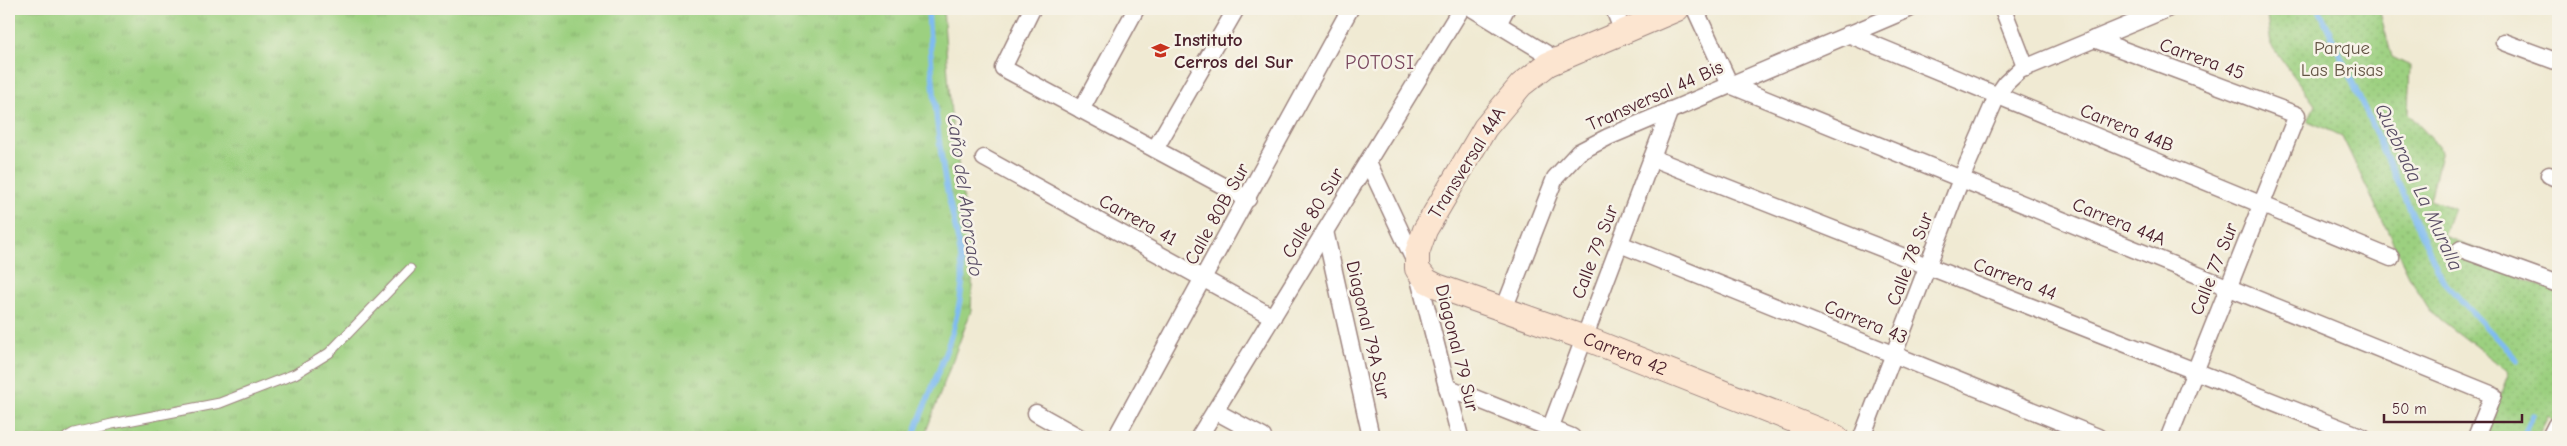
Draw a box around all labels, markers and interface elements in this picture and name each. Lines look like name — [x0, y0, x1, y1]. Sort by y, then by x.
place label: Instituto Cerros del Sur — [1174, 29, 1293, 73]
street label: Carrera 45 — [2157, 34, 2247, 84]
park label: Parque Las Brisas — [2301, 37, 2383, 81]
school or university icon: Instituto Cerros del Sur — [1150, 41, 1170, 61]
district label: POTOSI — [1345, 51, 1415, 74]
street label: Transversal 44 Bis — [1583, 56, 1727, 136]
street label: Carrera 44B — [2077, 99, 2177, 157]
water label: Quebrada La Muralla — [2370, 100, 2468, 274]
street label: Transversal 44A — [1424, 103, 1510, 223]
water label: Caño del Ahorcado — [942, 112, 988, 278]
street label: Calle 80B Sur — [1180, 159, 1254, 269]
street label: Calle 80 Sur — [1278, 164, 1349, 262]
street label: Carrera 41 — [1095, 190, 1181, 250]
street label: Carrera 44A — [2069, 193, 2169, 251]
street label: Calle 79 Sur — [1567, 202, 1623, 302]
street label: Calle 78 Sur — [1882, 209, 1938, 309]
street label: Calle 77 Sur — [2185, 219, 2243, 318]
street label: Carrera 44 — [1970, 253, 2060, 305]
street label: Diagonal 79A Sur — [1341, 259, 1395, 402]
street label: Diagonal 79 Sur — [1431, 282, 1484, 414]
street label: Carrera 43 — [1821, 295, 1911, 349]
street label: Carrera 42 — [1580, 327, 1670, 380]
scale bar — [2384, 391, 2522, 423]
text: 50 m — [2392, 400, 2427, 418]

